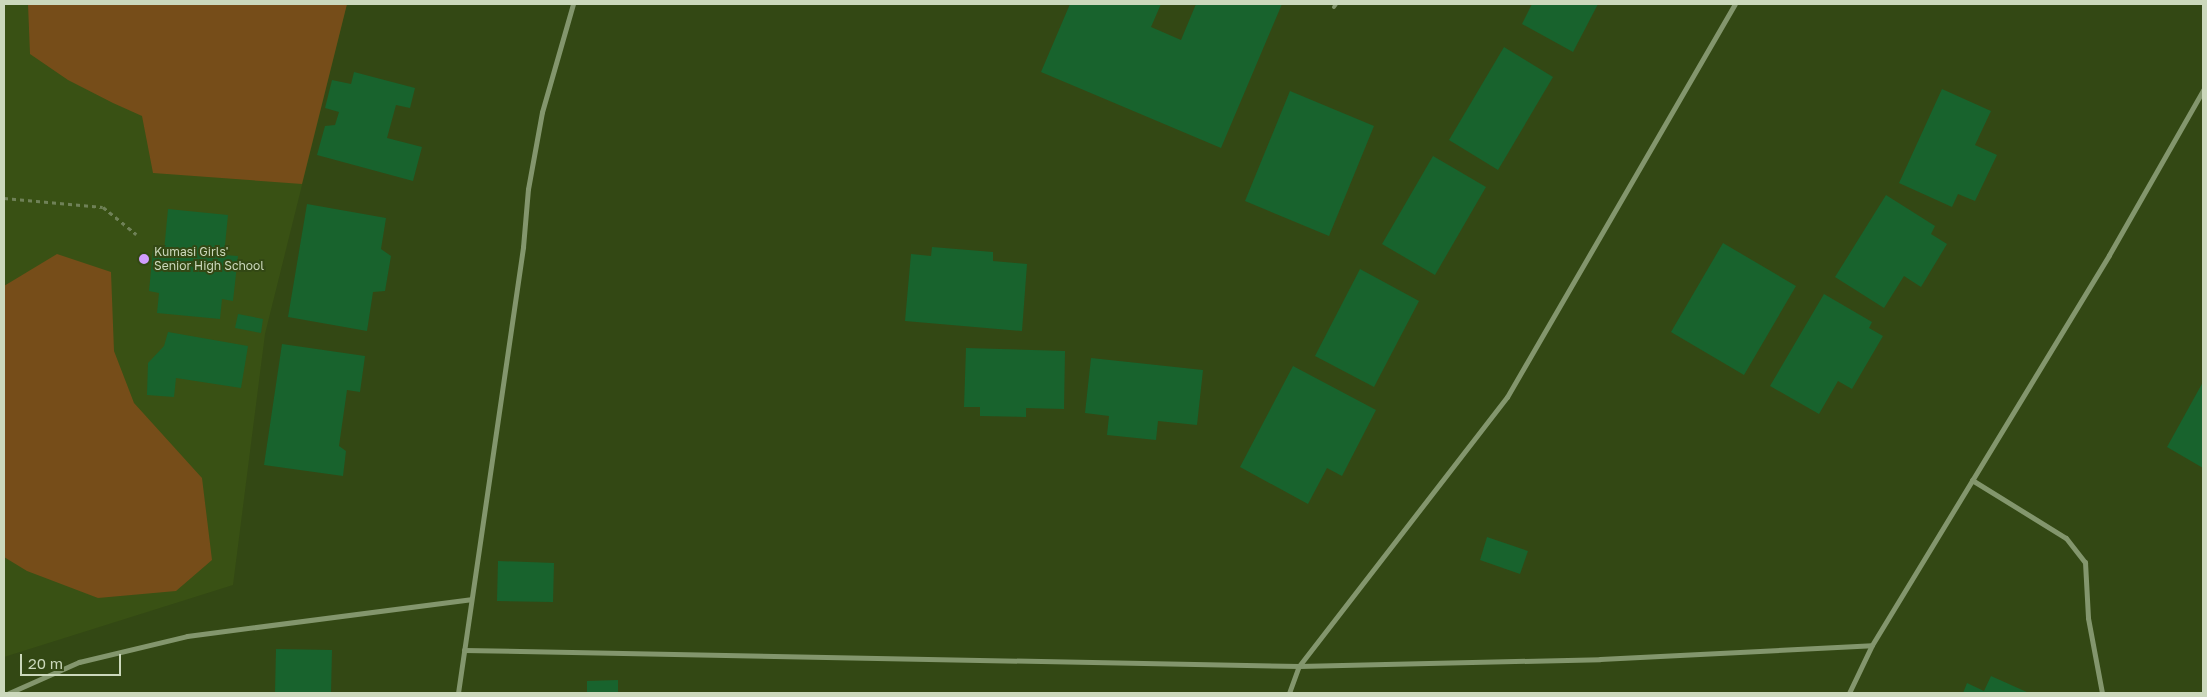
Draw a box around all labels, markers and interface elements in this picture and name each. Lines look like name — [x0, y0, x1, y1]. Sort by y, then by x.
place label: Kumasi Girls' Senior High School — [154, 245, 264, 273]
marker: Kumasi Girls' Senior High School — [138, 253, 150, 265]
scale bar — [22, 644, 124, 676]
text: 20 m — [28, 654, 63, 672]

